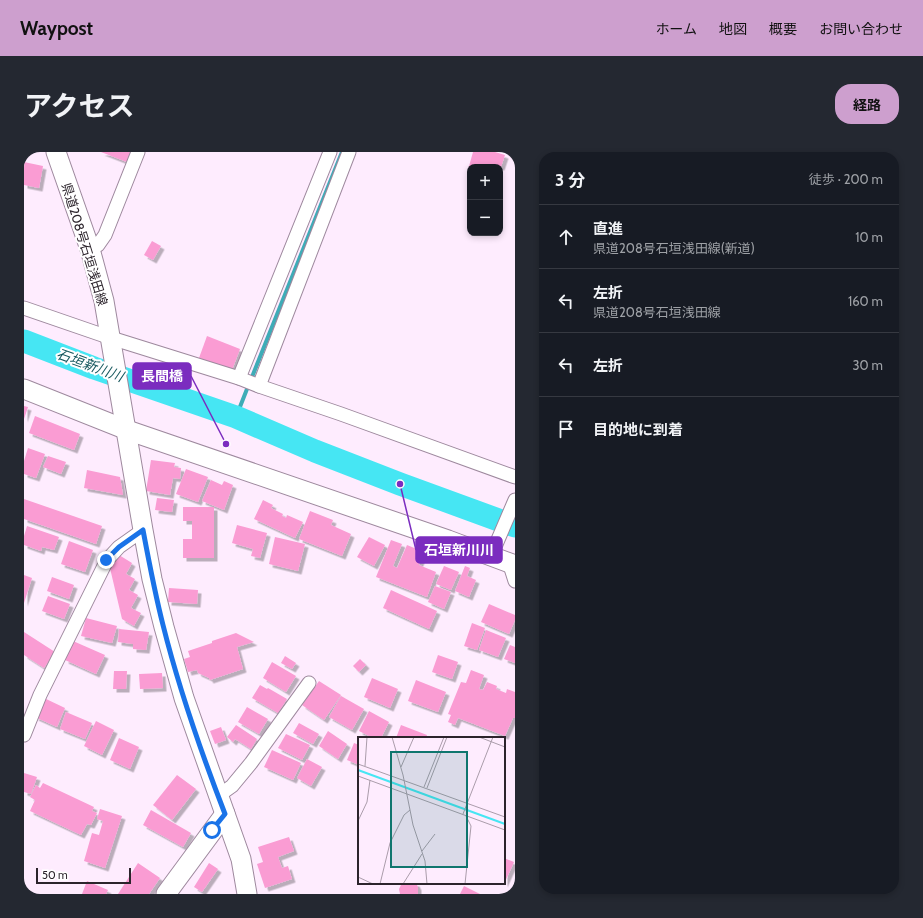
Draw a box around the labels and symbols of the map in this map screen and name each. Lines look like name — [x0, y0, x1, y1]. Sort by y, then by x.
street label: 県道208号石垣浅田線 — [59, 181, 111, 307]
water label: 石垣新川川 — [54, 345, 128, 386]
callout: 長間橋 — [133, 363, 191, 389]
text: 長間橋 — [141, 367, 183, 385]
callout: 石垣新川川 — [416, 537, 502, 563]
text: 石垣新川川 — [424, 541, 494, 559]
route end — [97, 551, 115, 569]
inset map — [358, 737, 505, 884]
route start — [203, 821, 221, 839]
scale bar — [36, 866, 131, 885]

